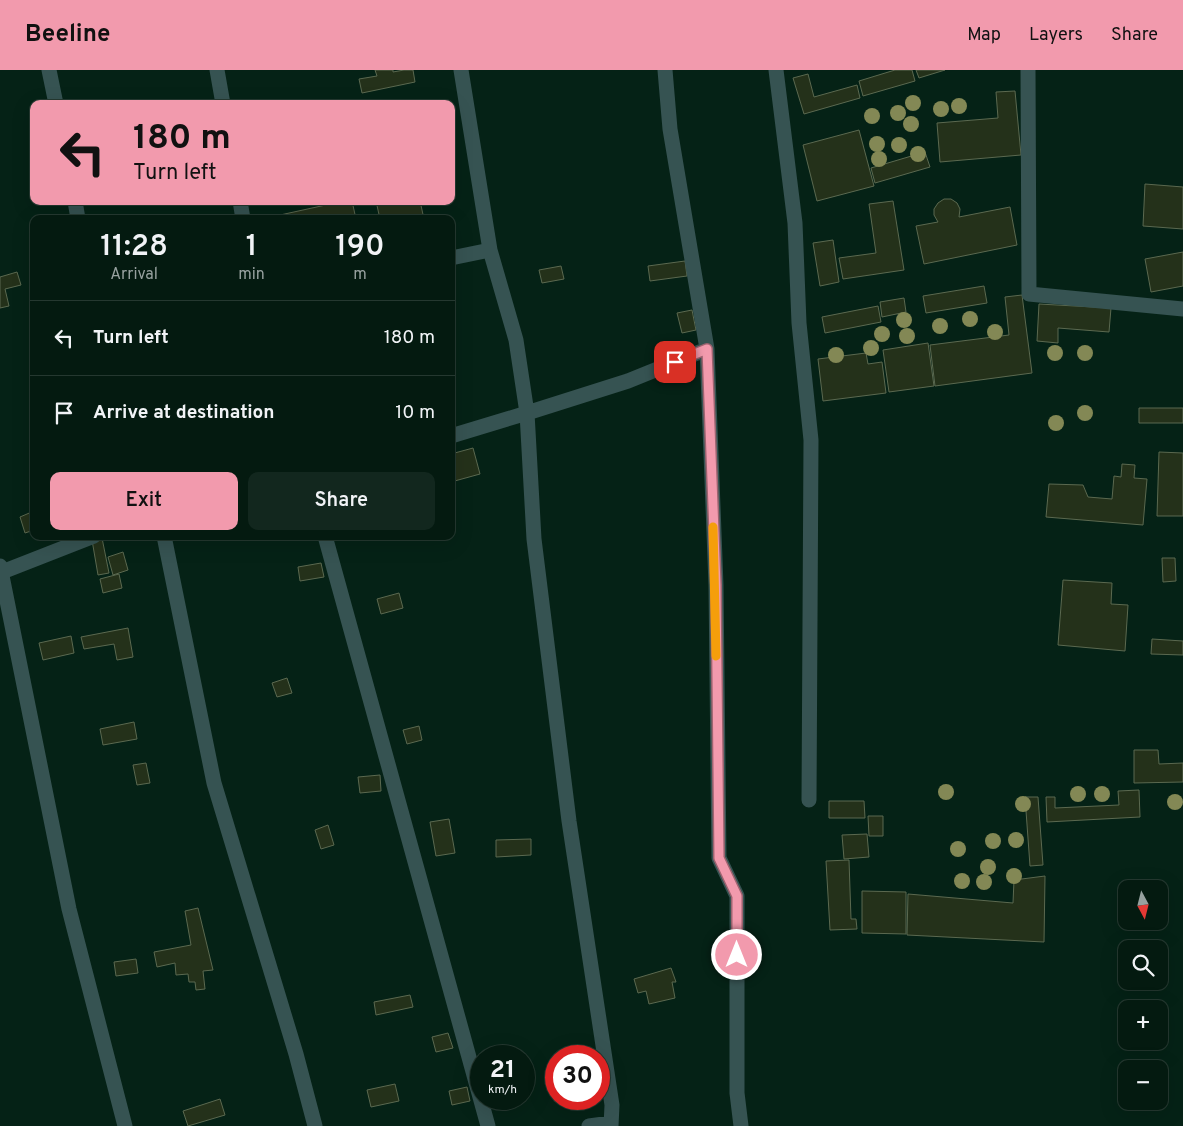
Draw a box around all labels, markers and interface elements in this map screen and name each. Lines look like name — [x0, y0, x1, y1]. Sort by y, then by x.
text: Beeline — [25, 20, 110, 50]
text: Map — [967, 24, 1001, 47]
text: Layers — [1029, 24, 1083, 47]
text: Share — [1111, 24, 1158, 47]
text: 180 m — [133, 117, 231, 161]
icon: left — [50, 120, 115, 185]
text: Turn left — [133, 160, 216, 187]
text: 11:28 — [100, 229, 168, 266]
text: 1 — [246, 229, 257, 266]
text: 190 — [335, 229, 385, 266]
text: Arrival — [110, 265, 158, 285]
text: min — [238, 265, 265, 285]
text: m — [353, 265, 367, 285]
icon: left — [50, 324, 78, 352]
text: Turn left — [93, 326, 169, 350]
text: 180 m — [384, 326, 435, 350]
pin — [654, 341, 696, 383]
icon: arrive — [661, 348, 689, 376]
icon: arrive — [50, 399, 78, 427]
text: Arrive at destination — [93, 401, 274, 425]
text: 10 m — [395, 401, 435, 425]
button: Exit — [50, 472, 238, 530]
button: Share — [248, 472, 435, 530]
north arrow — [1118, 880, 1168, 930]
map controls — [1118, 880, 1168, 1110]
position arrow — [710, 928, 762, 980]
button: search — [1118, 940, 1168, 990]
button: + — [1118, 1000, 1168, 1050]
speed limit sign: 30 — [545, 1045, 610, 1110]
text: 21 — [490, 1055, 515, 1087]
button: − — [1118, 1060, 1168, 1110]
text: km/h — [488, 1082, 517, 1098]

